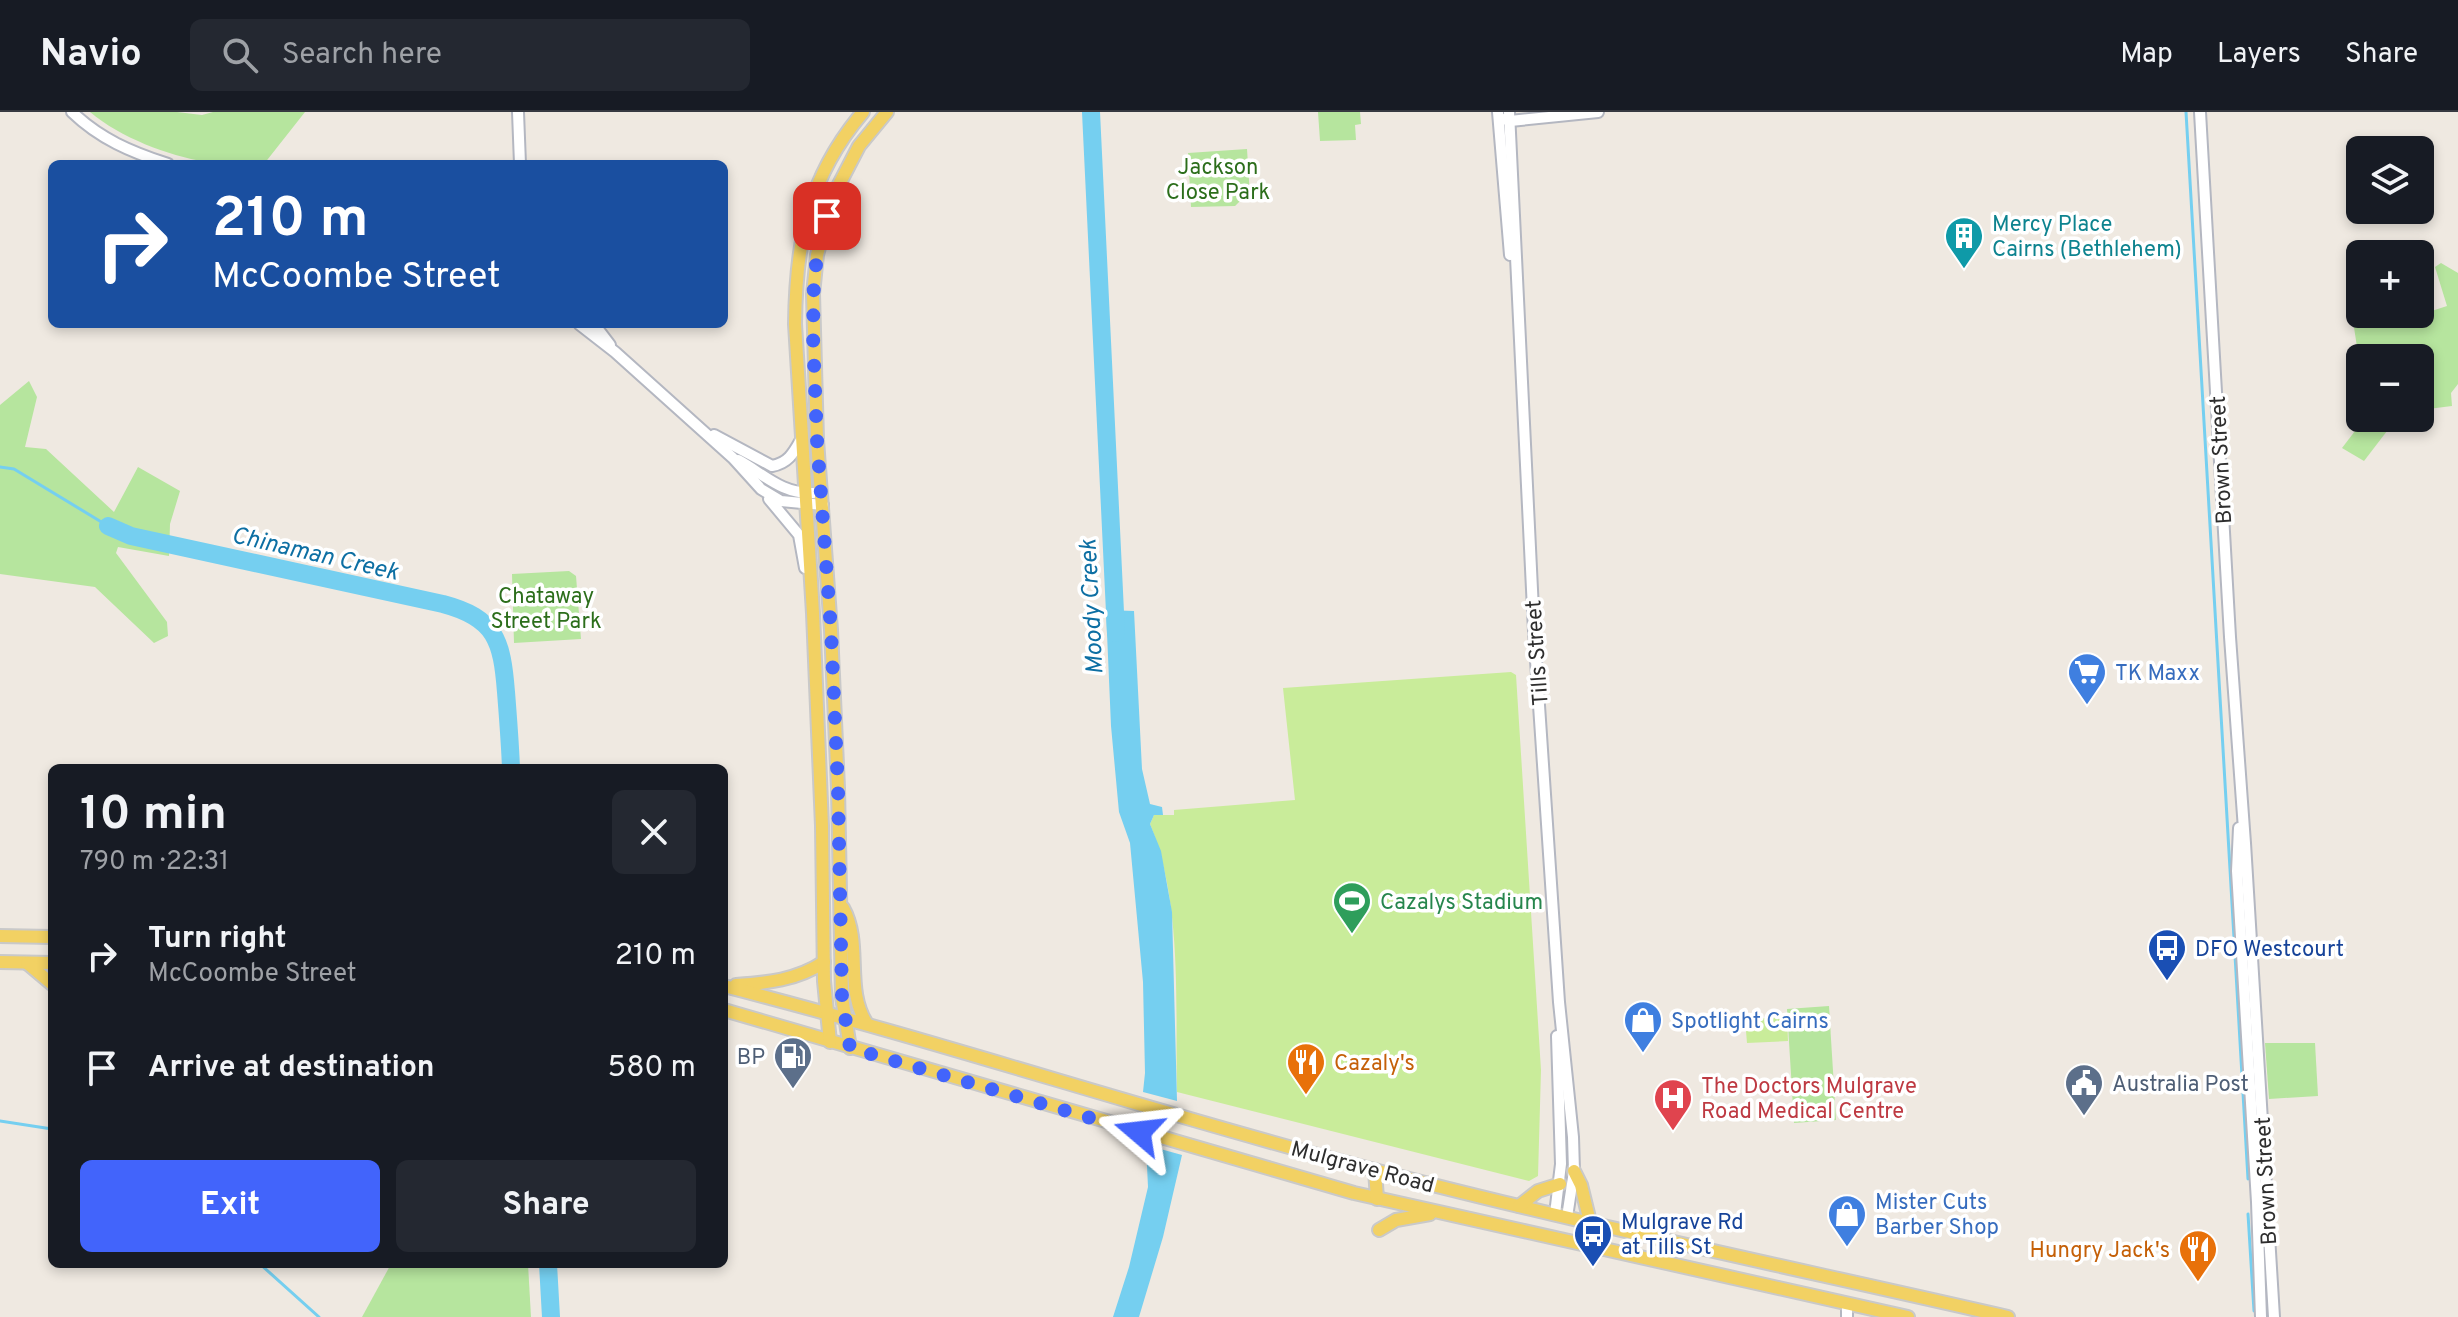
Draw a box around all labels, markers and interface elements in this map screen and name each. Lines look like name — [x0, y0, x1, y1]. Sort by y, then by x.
search box — [190, 19, 750, 91]
text: Navio — [40, 31, 142, 80]
icon: search — [218, 33, 262, 77]
text: Search here — [282, 37, 442, 74]
text: Map — [2120, 37, 2173, 73]
text: Layers — [2217, 37, 2301, 73]
text: Share — [2345, 37, 2418, 73]
map controls — [2346, 136, 2434, 432]
button: layers — [2346, 136, 2434, 224]
park label: Jackson Close Park — [1166, 155, 1270, 207]
pin — [793, 182, 861, 250]
text: 210 m — [212, 186, 369, 256]
icon: right — [80, 192, 184, 296]
icon: arrive — [805, 194, 849, 238]
place label: Mercy Place Cairns (Bethlehem) — [1992, 212, 2182, 264]
building icon: Mercy Place Cairns (Bethlehem) — [1943, 215, 1985, 270]
button: + — [2346, 240, 2434, 328]
text: McCoombe Street — [212, 255, 501, 301]
button: − — [2346, 344, 2434, 432]
street label: Brown Street — [2206, 395, 2239, 525]
water label: Chinaman Creek — [228, 521, 402, 589]
water label: Moody Creek — [1074, 538, 1112, 675]
park label: Chataway Street Park — [490, 584, 602, 636]
street label: Tills Street — [1521, 599, 1556, 707]
supermarket icon: TK Maxx — [2066, 651, 2108, 706]
place label: TK Maxx — [2115, 661, 2200, 688]
text: 10 min — [80, 786, 227, 846]
button: close — [612, 790, 696, 874]
text: 790 m · 22:31 — [80, 846, 229, 879]
sports icon: Cazalys Stadium — [1331, 880, 1373, 935]
place label: Cazalys Stadium — [1380, 890, 1543, 917]
text: Turn right — [148, 921, 286, 958]
bus stop icon: DFO Westcourt — [2146, 927, 2188, 982]
icon: right — [80, 934, 124, 978]
place label: DFO Westcourt — [2195, 937, 2344, 964]
text: 210 m — [615, 938, 696, 975]
text: McCoombe Street — [148, 958, 356, 991]
shop icon: Spotlight Cairns — [1622, 999, 1664, 1054]
place label: Spotlight Cairns — [1671, 1009, 1829, 1036]
fuel station icon: BP — [772, 1035, 814, 1090]
restaurant icon: Cazaly's — [1285, 1041, 1327, 1096]
place label: BP — [737, 1045, 765, 1072]
icon: arrive — [80, 1046, 124, 1090]
text: Arrive at destination — [148, 1050, 434, 1087]
text: 580 m — [608, 1050, 696, 1087]
place label: Cazaly's — [1334, 1051, 1415, 1078]
public building icon: Australia Post — [2063, 1062, 2105, 1117]
place label: Australia Post — [2112, 1072, 2249, 1099]
place label: The Doctors Mulgrave Road Medical Centre — [1701, 1074, 1917, 1126]
hospital icon: The Doctors Mulgrave Road Medical Centre — [1652, 1077, 1694, 1132]
position arrow — [1097, 1090, 1181, 1174]
street label: Brown Street — [2251, 1116, 2284, 1246]
street label: Mulgrave Road — [1288, 1136, 1437, 1200]
button: Exit — [80, 1160, 380, 1252]
button: Share — [396, 1160, 696, 1252]
place label: Mister Cuts Barber Shop — [1875, 1190, 1999, 1242]
shop icon: Mister Cuts Barber Shop — [1826, 1193, 1868, 1248]
place label: Mulgrave Rd at Tills St — [1621, 1210, 1744, 1262]
bus stop icon: Mulgrave Rd at Tills St — [1572, 1213, 1614, 1268]
restaurant icon: Hungry Jack's — [2177, 1228, 2219, 1283]
place label: Hungry Jack's — [2030, 1238, 2170, 1265]

